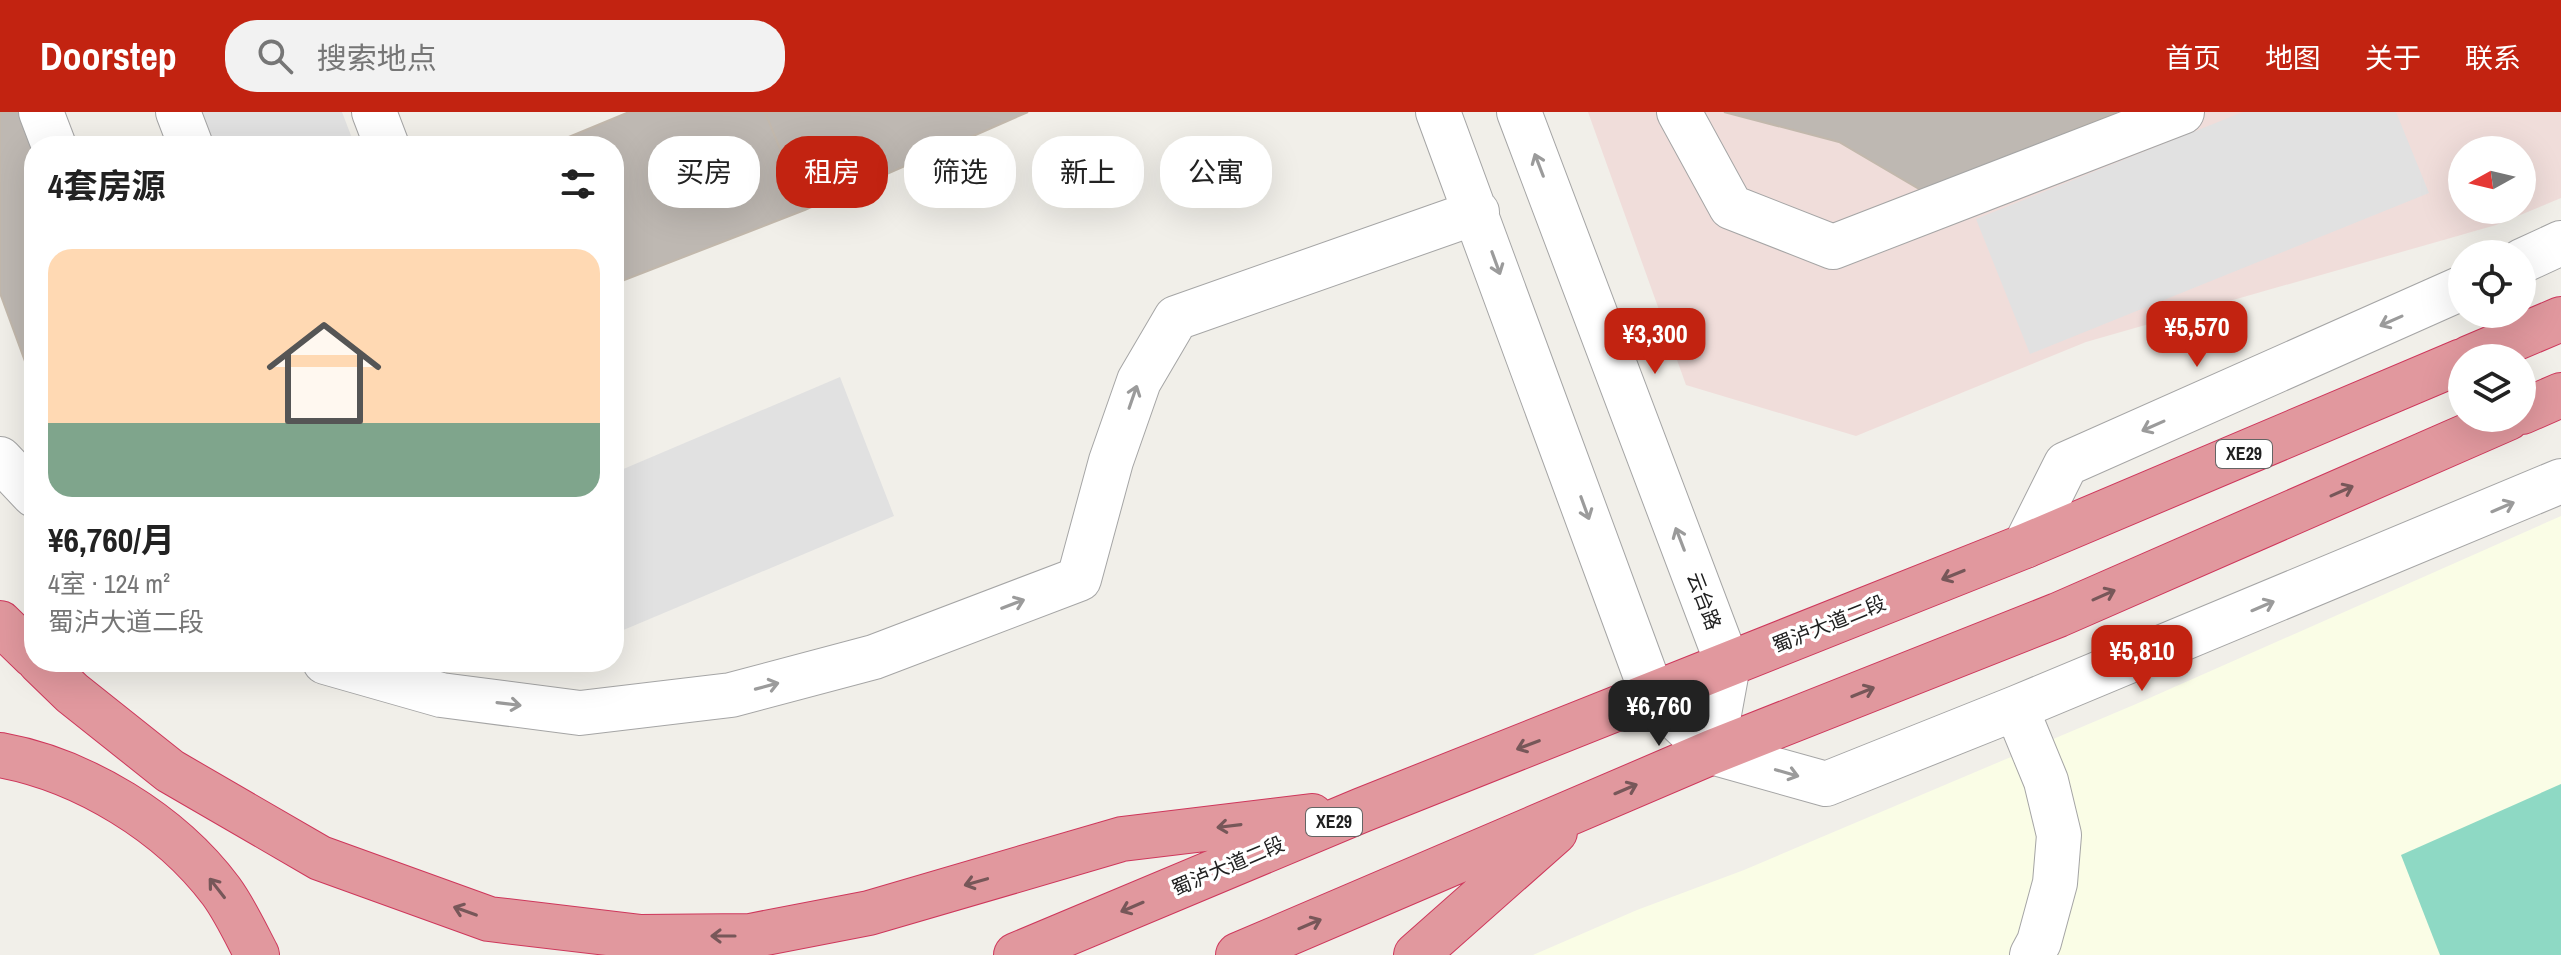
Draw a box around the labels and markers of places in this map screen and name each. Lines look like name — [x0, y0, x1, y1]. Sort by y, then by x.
pin: ¥5,570 — [2132, 301, 2262, 369]
pin: ¥3,300 — [1590, 308, 1720, 376]
pin: ¥5,810 — [2077, 625, 2207, 693]
pin: ¥6,760 — [1594, 680, 1724, 748]

